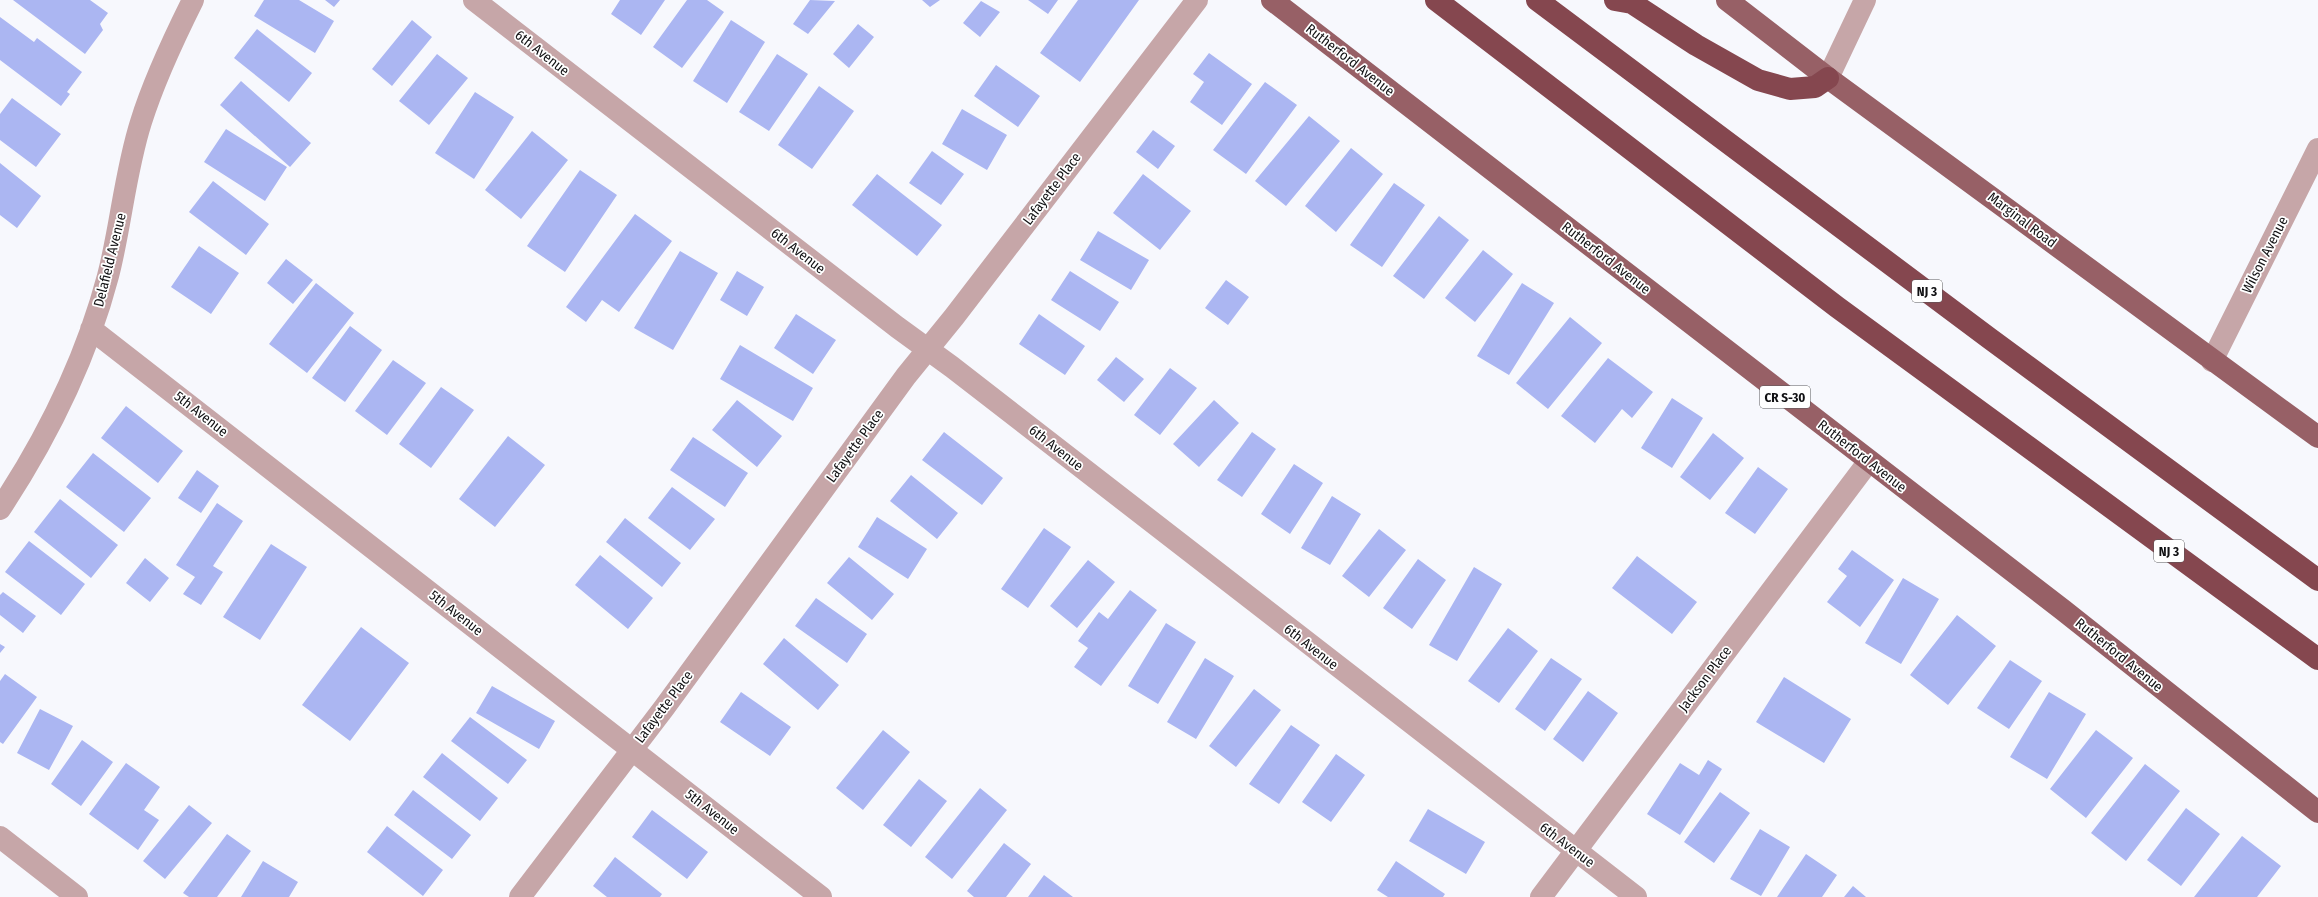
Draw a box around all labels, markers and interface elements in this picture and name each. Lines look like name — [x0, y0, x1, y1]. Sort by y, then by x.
street label: Rutherford Avenue — [1302, 20, 1398, 100]
street label: 6th Avenue — [511, 27, 573, 80]
street label: Lafayette Place — [1019, 149, 1085, 229]
street label: Marginal Road — [1984, 189, 2060, 251]
street label: Delafield Avenue — [90, 211, 130, 309]
street label: Wilson Avenue — [2238, 214, 2292, 296]
street label: Rutherford Avenue — [1558, 218, 1654, 298]
street label: 6th Avenue — [767, 225, 829, 278]
road number: NJ 3 — [1912, 280, 1942, 302]
road number: CR S-30 — [1760, 386, 1810, 408]
street label: 5th Avenue — [171, 388, 231, 440]
street label: Lafayette Place — [823, 406, 887, 486]
street label: Rutherford Avenue — [1814, 416, 1910, 496]
street label: 6th Avenue — [1025, 422, 1087, 475]
road number: NJ 3 — [2154, 540, 2184, 562]
street label: 5th Avenue — [426, 587, 486, 639]
street label: Rutherford Avenue — [2072, 615, 2166, 696]
street label: 6th Avenue — [1280, 621, 1342, 674]
street label: Jackson Place — [1675, 643, 1735, 715]
street label: Lafayette Place — [631, 667, 697, 747]
street label: 5th Avenue — [682, 786, 742, 838]
street label: 6th Avenue — [1536, 819, 1598, 871]

